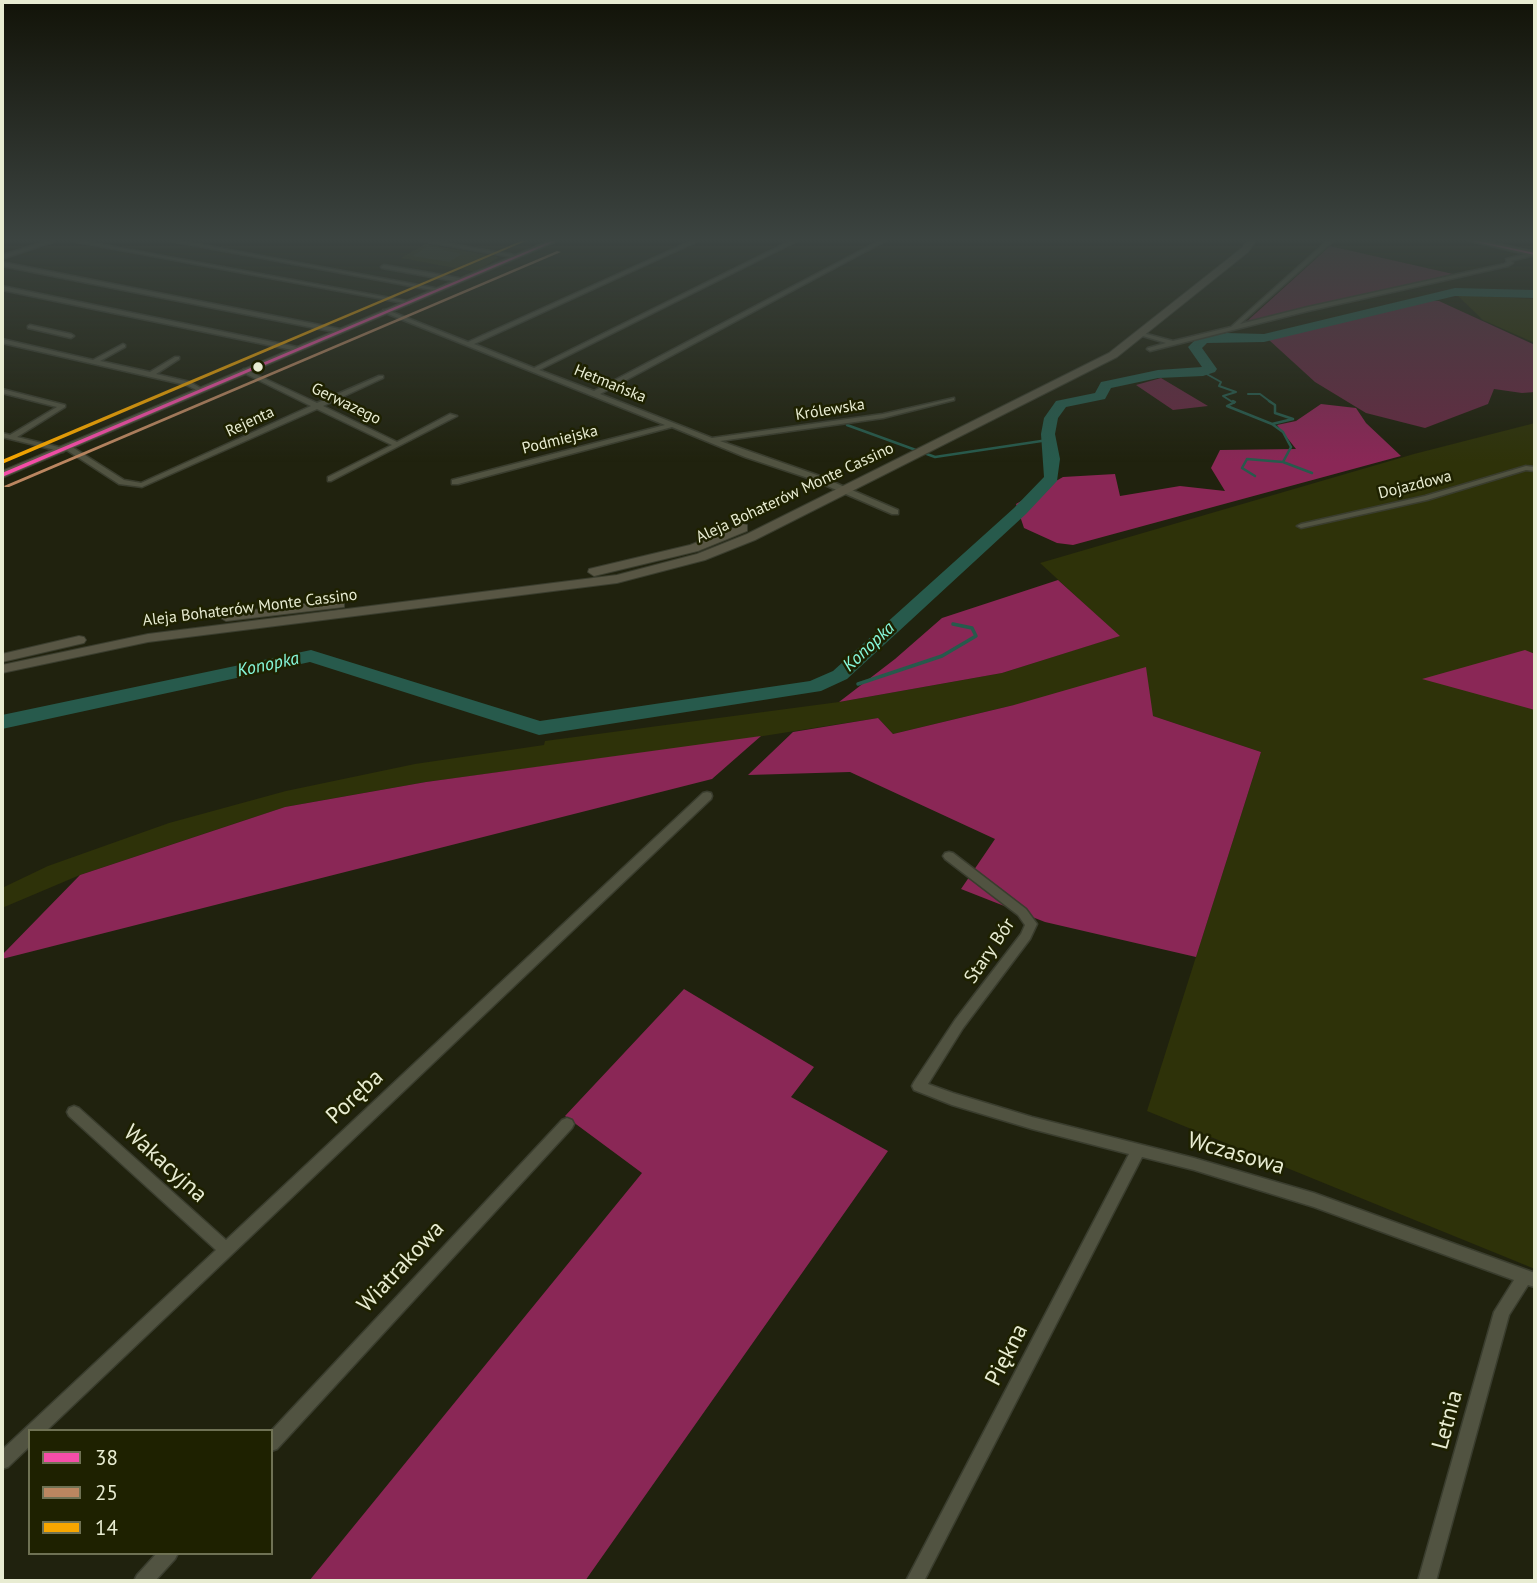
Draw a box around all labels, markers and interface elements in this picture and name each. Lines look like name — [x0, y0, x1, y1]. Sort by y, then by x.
unlabelled marker — [251, 360, 265, 374]
street label: Hetmańska — [571, 361, 649, 407]
street label: Gerwazego — [308, 379, 384, 429]
street label: Królewska — [794, 395, 866, 425]
street label: Rejenta — [223, 402, 277, 442]
street label: Podmiejska — [520, 421, 600, 459]
street label: Aleja Bohaterów Monte Cassino — [693, 439, 897, 547]
street label: Dojazdowa — [1376, 467, 1454, 503]
street label: Aleja Bohaterów Monte Cassino — [142, 585, 358, 631]
water label: Konopka — [839, 618, 899, 676]
water label: Konopka — [235, 648, 301, 682]
street label: Stary Bór — [960, 914, 1020, 988]
street label: Poręba — [321, 1064, 389, 1130]
street label: Wakacyjna — [118, 1119, 212, 1209]
street label: Wczasowa — [1184, 1127, 1288, 1181]
street label: Wiatrakowa — [352, 1216, 450, 1318]
street label: Piękna — [980, 1319, 1034, 1391]
street label: Letnia — [1427, 1387, 1469, 1453]
legend — [28, 1429, 273, 1555]
text: 38 — [95, 1444, 118, 1471]
text: 25 — [95, 1479, 118, 1506]
text: 14 — [95, 1514, 118, 1541]

